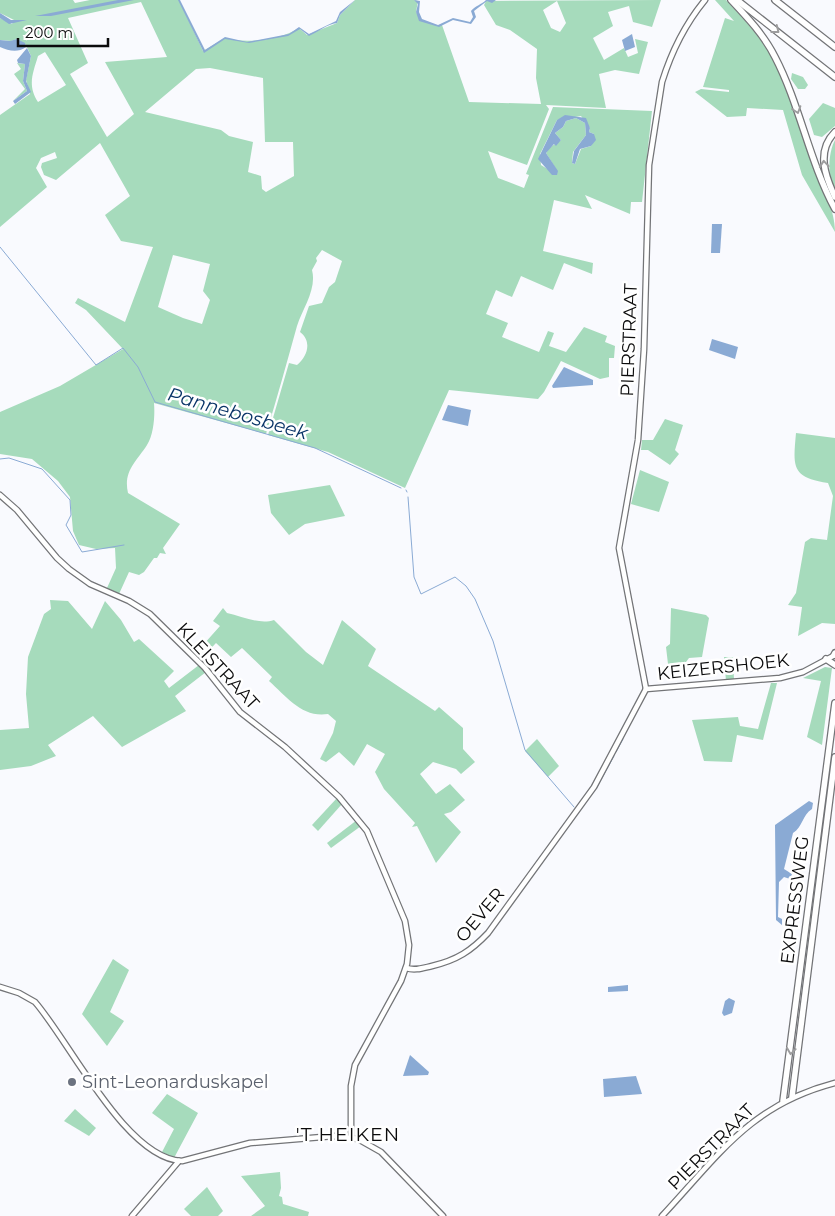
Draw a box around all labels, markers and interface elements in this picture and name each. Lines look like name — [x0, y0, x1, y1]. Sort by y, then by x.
scale bar — [18, 15, 108, 47]
text: 200 m — [25, 23, 73, 42]
one-way arrow — [770, 24, 779, 32]
one-way arrow — [791, 106, 801, 114]
one-way arrow — [819, 160, 830, 168]
street label: PIERSTRAAT — [616, 282, 642, 397]
water label: Pannebosbeek — [165, 382, 311, 445]
street label: KLEISTRAAT — [172, 618, 264, 715]
street label: KEIZERSHOEK — [656, 649, 790, 685]
street label: EXPRESSWEG — [776, 835, 814, 965]
street label: OEVER — [451, 883, 509, 947]
one-way arrow — [786, 1047, 797, 1055]
place label: Sint-Leonarduskapel — [82, 1071, 269, 1093]
marker: Sint-Leonarduskapel — [66, 1076, 78, 1088]
street label: PIERSTRAAT — [663, 1099, 759, 1195]
district label: 'T HEIKEN — [296, 1123, 400, 1146]

